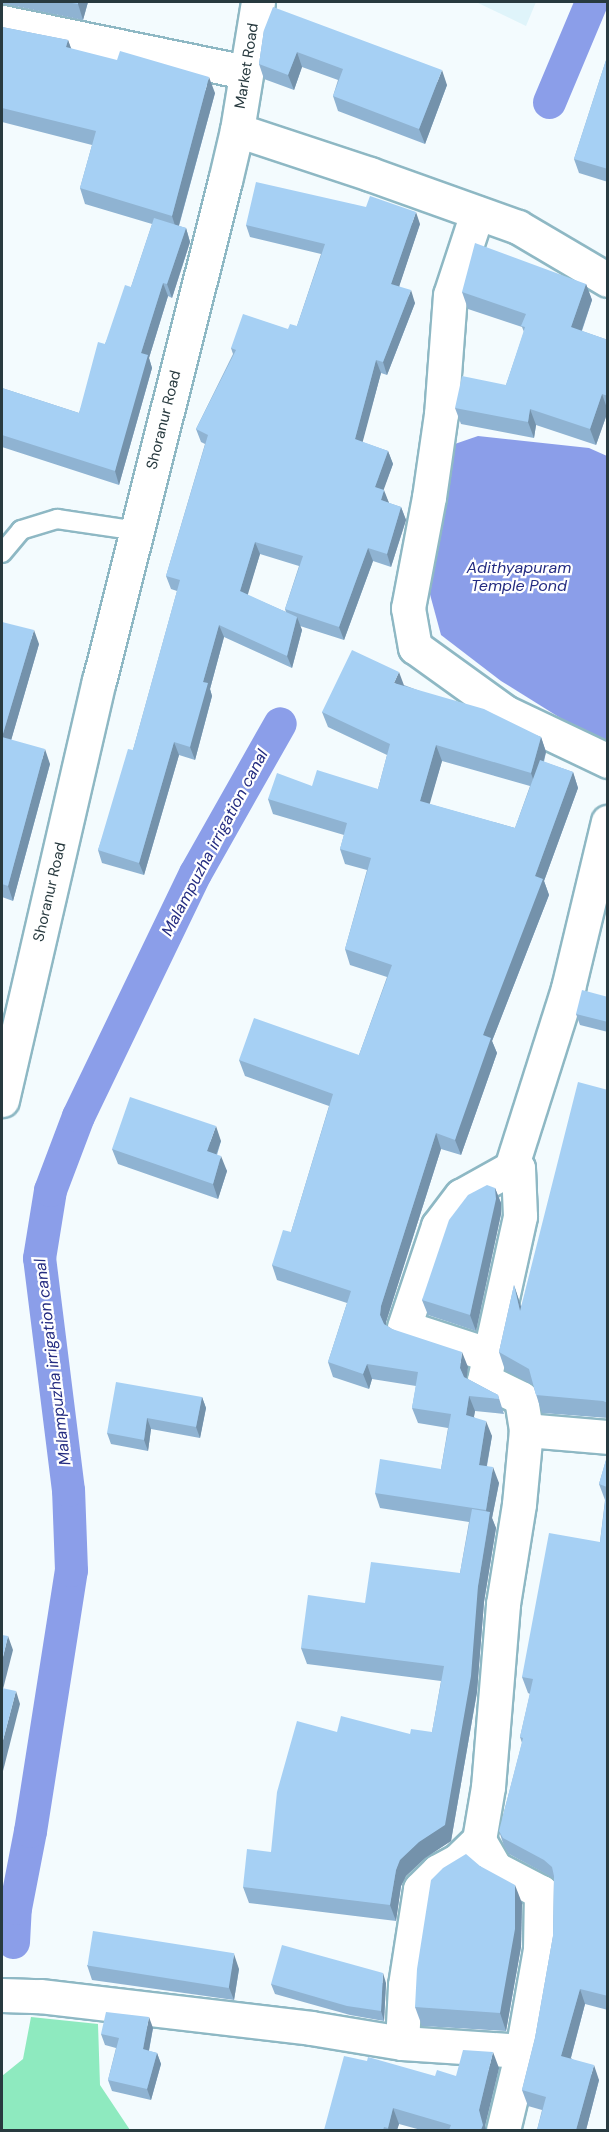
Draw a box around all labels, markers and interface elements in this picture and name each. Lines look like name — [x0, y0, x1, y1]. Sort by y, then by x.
street label: Market Road — [231, 22, 263, 110]
street label: Shoranur Road — [143, 369, 185, 471]
water label: Adithyapuram Temple Pond — [467, 558, 571, 596]
water label: Malampuzha irrigation canal — [158, 747, 272, 939]
street label: Shoranur Road — [30, 840, 70, 944]
water label: Malampuzha irrigation canal — [31, 1258, 75, 1466]

